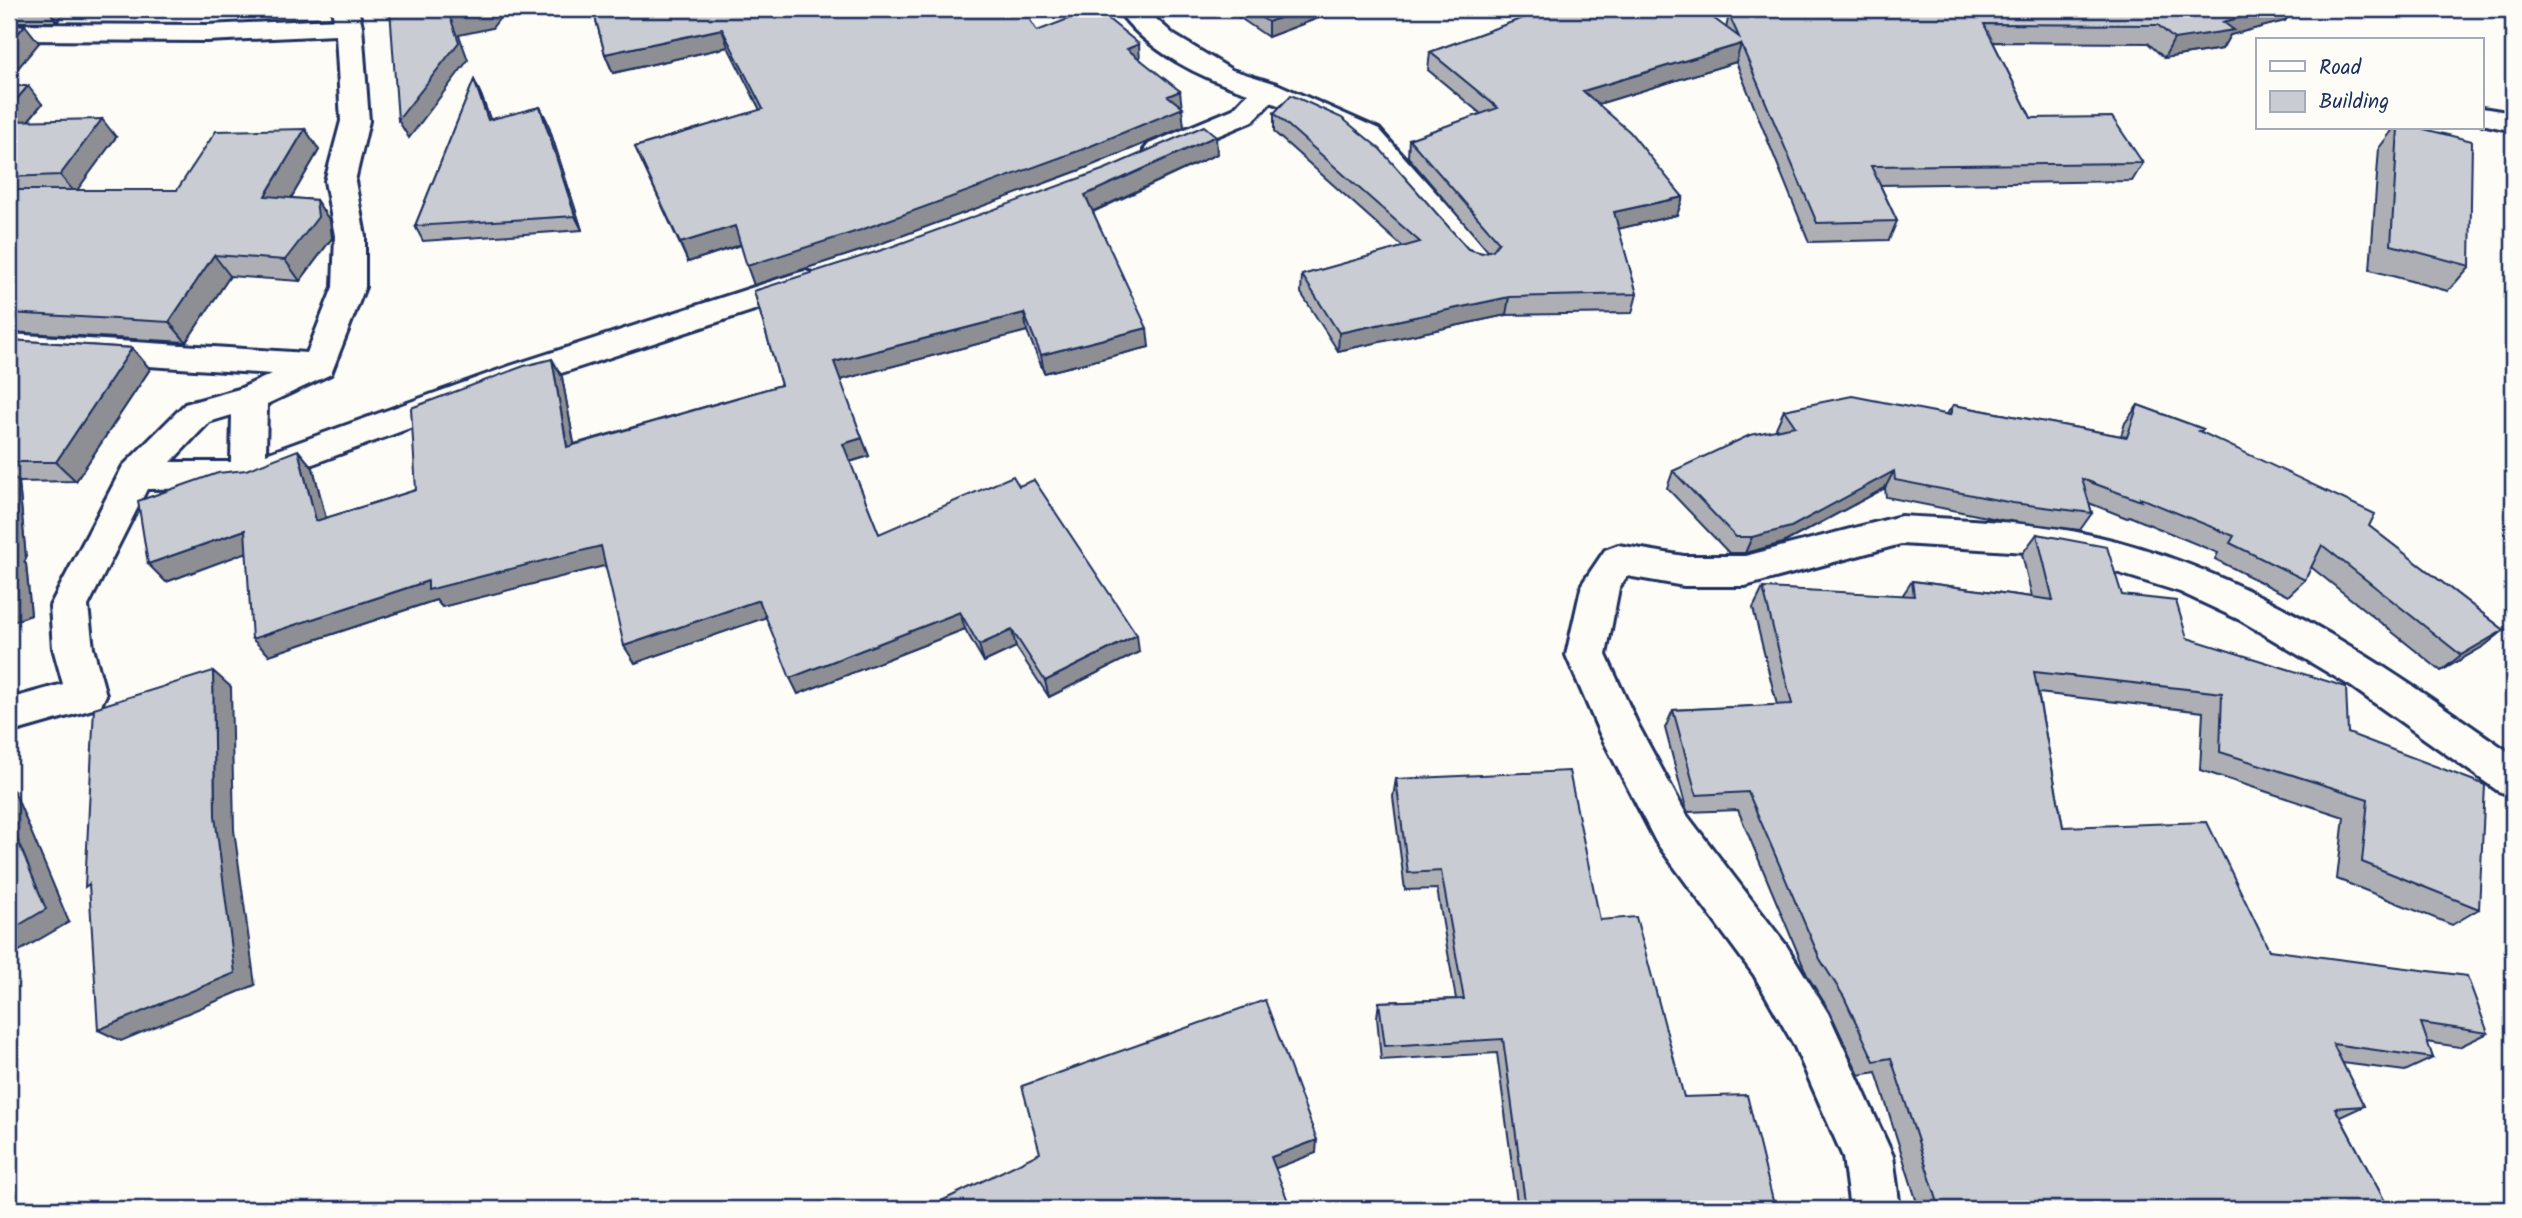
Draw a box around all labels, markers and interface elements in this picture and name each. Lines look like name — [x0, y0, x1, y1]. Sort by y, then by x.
legend — [2256, 38, 2484, 130]
text: Road — [2319, 52, 2362, 85]
text: Building — [2319, 86, 2389, 119]

